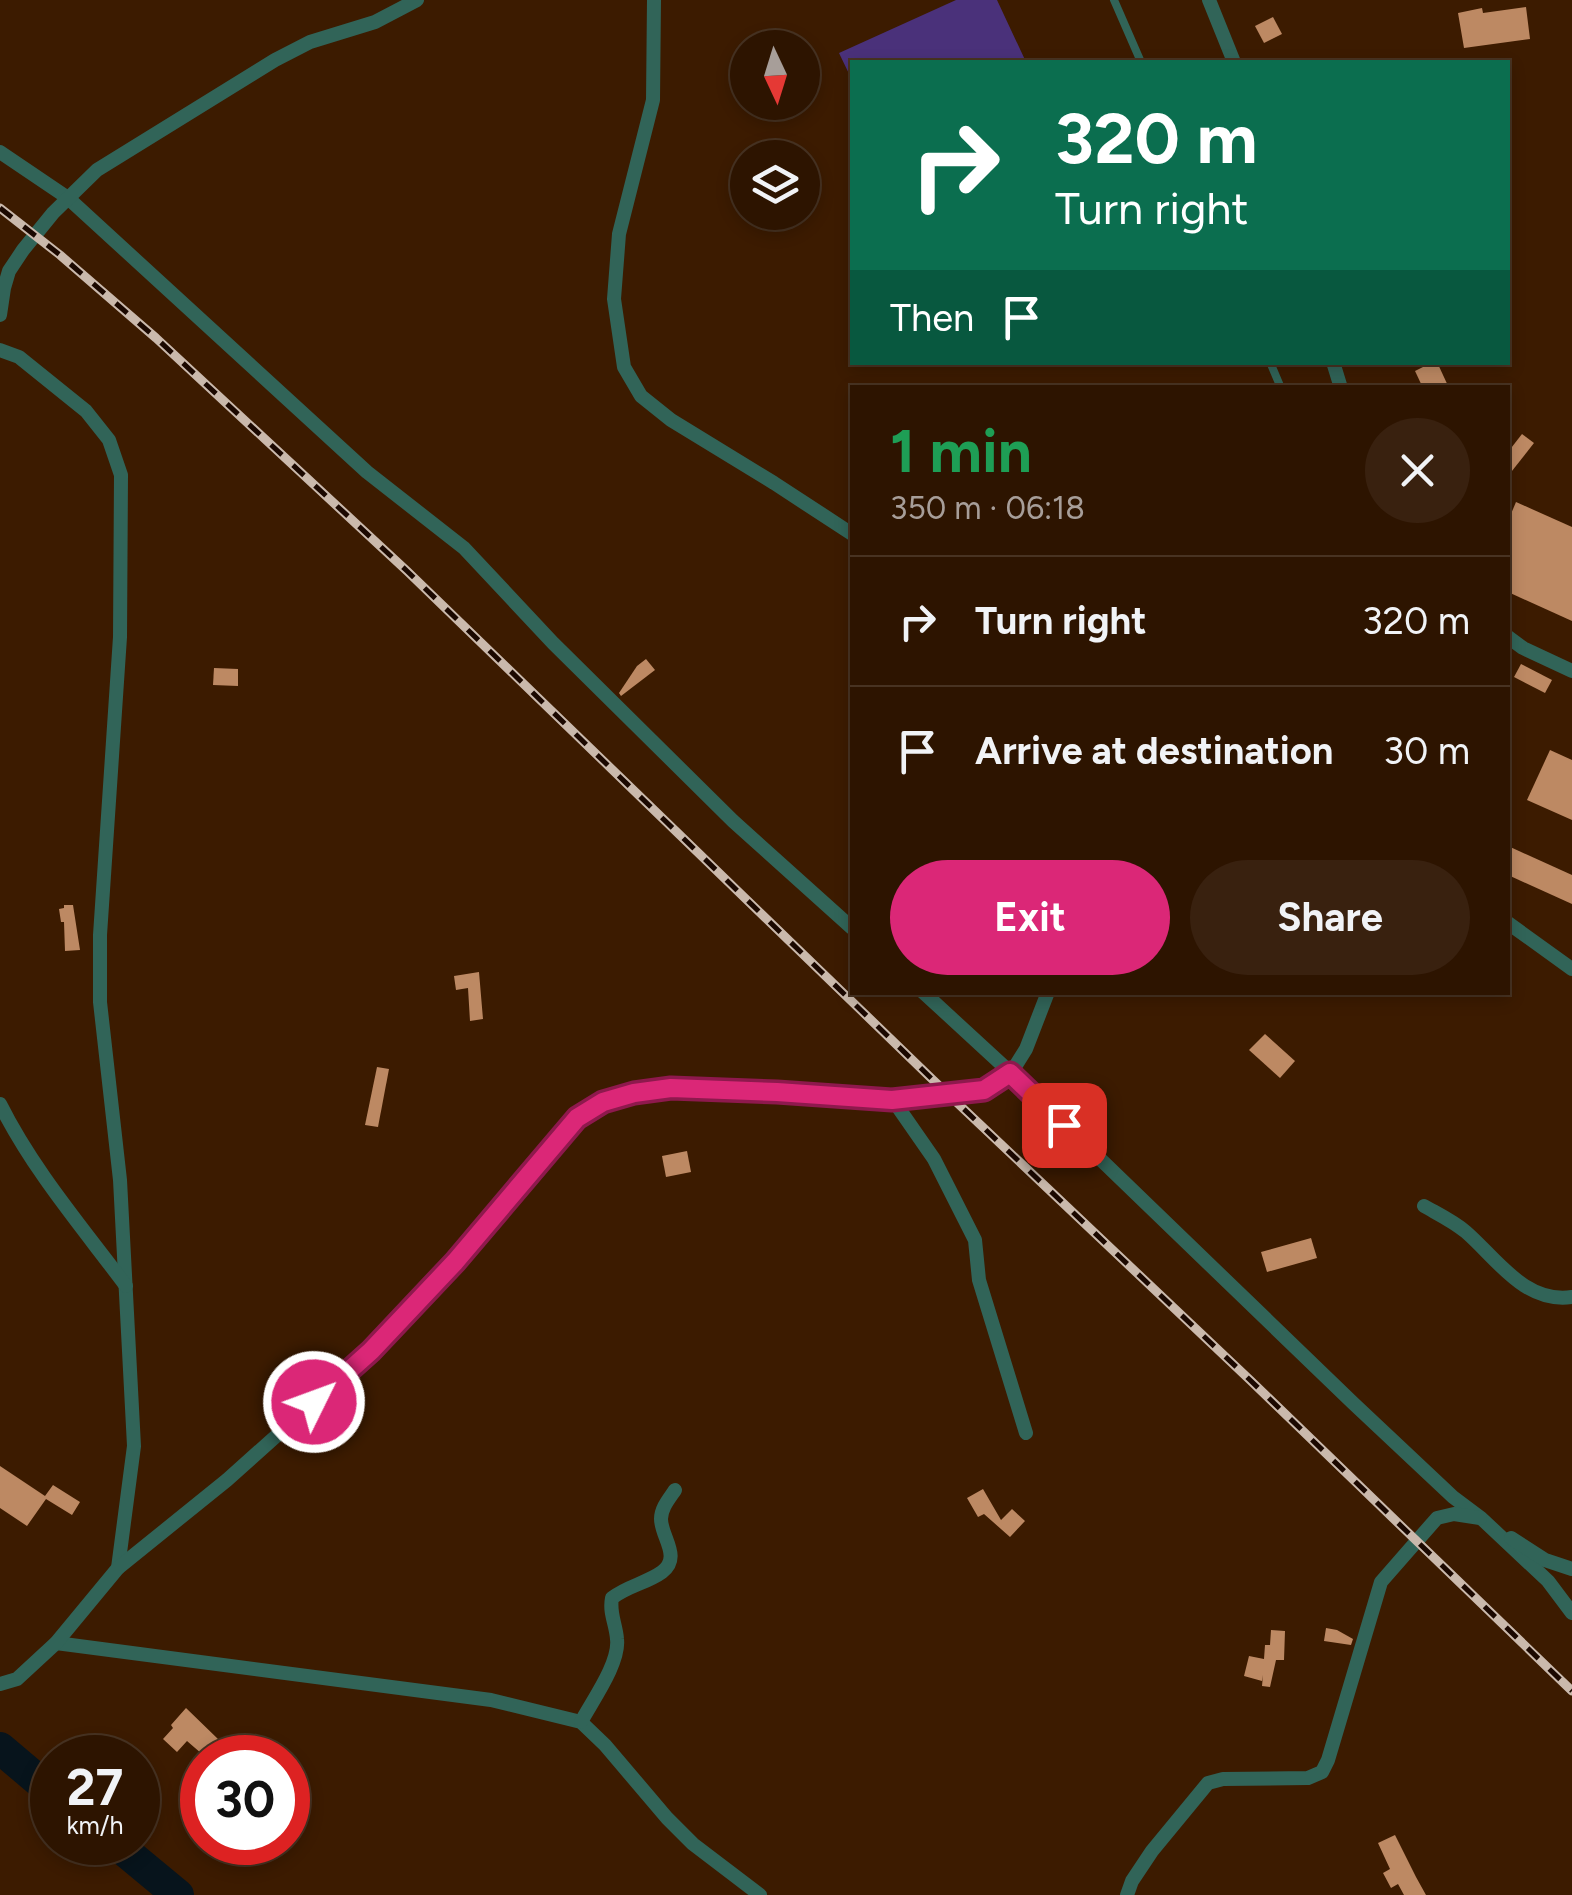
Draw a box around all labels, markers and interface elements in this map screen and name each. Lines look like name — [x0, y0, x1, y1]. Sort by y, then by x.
north arrow — [730, 30, 820, 120]
map controls — [730, 30, 820, 230]
text: 320 m — [1055, 96, 1258, 181]
icon: right — [890, 100, 1020, 230]
button: layers — [730, 140, 820, 230]
text: Turn right — [1055, 181, 1248, 235]
icon: arrive — [994, 290, 1049, 345]
text: Then — [890, 295, 974, 341]
text: 1 min — [890, 415, 1032, 487]
button: close — [1365, 418, 1470, 523]
text: 350 m · 06:18 — [890, 489, 1085, 527]
icon: right — [890, 594, 945, 649]
text: Turn right — [975, 598, 1147, 644]
text: 320 m — [1362, 598, 1470, 644]
icon: arrive — [890, 724, 945, 779]
text: Arrive at destination — [975, 728, 1333, 774]
text: 30 m — [1383, 728, 1470, 774]
button: Exit — [890, 860, 1170, 975]
button: Share — [1190, 860, 1470, 975]
pin — [1022, 1083, 1107, 1168]
icon: arrive — [1037, 1098, 1092, 1153]
position arrow — [262, 1350, 366, 1454]
speed limit sign: 30 — [180, 1735, 310, 1865]
text: 27 — [67, 1757, 123, 1818]
text: km/h — [66, 1810, 124, 1840]

